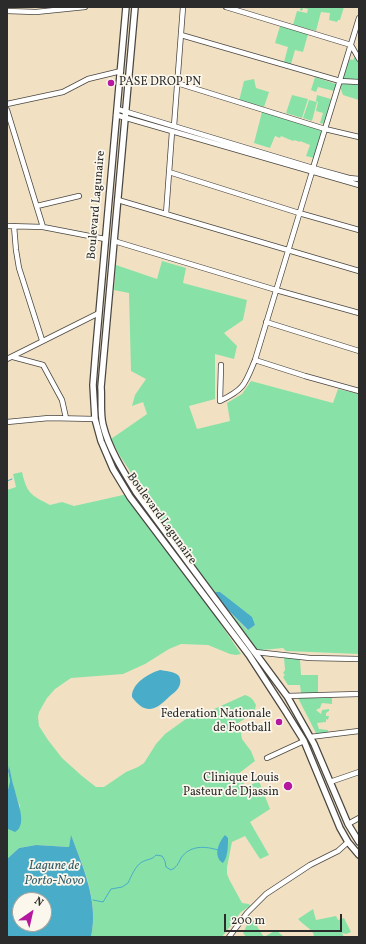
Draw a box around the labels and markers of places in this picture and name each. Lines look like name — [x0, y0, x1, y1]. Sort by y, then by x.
place label: PASE DROP PN — [119, 76, 201, 90]
marker: PASE DROP PN — [106, 78, 116, 88]
place label: Federation Nationale de Football — [161, 708, 271, 736]
marker: Federation Nationale de Football — [274, 717, 284, 727]
place label: Clinique Louis Pasteur de Djassin — [183, 772, 279, 800]
marker: Clinique Louis Pasteur de Djassin — [282, 780, 294, 792]

